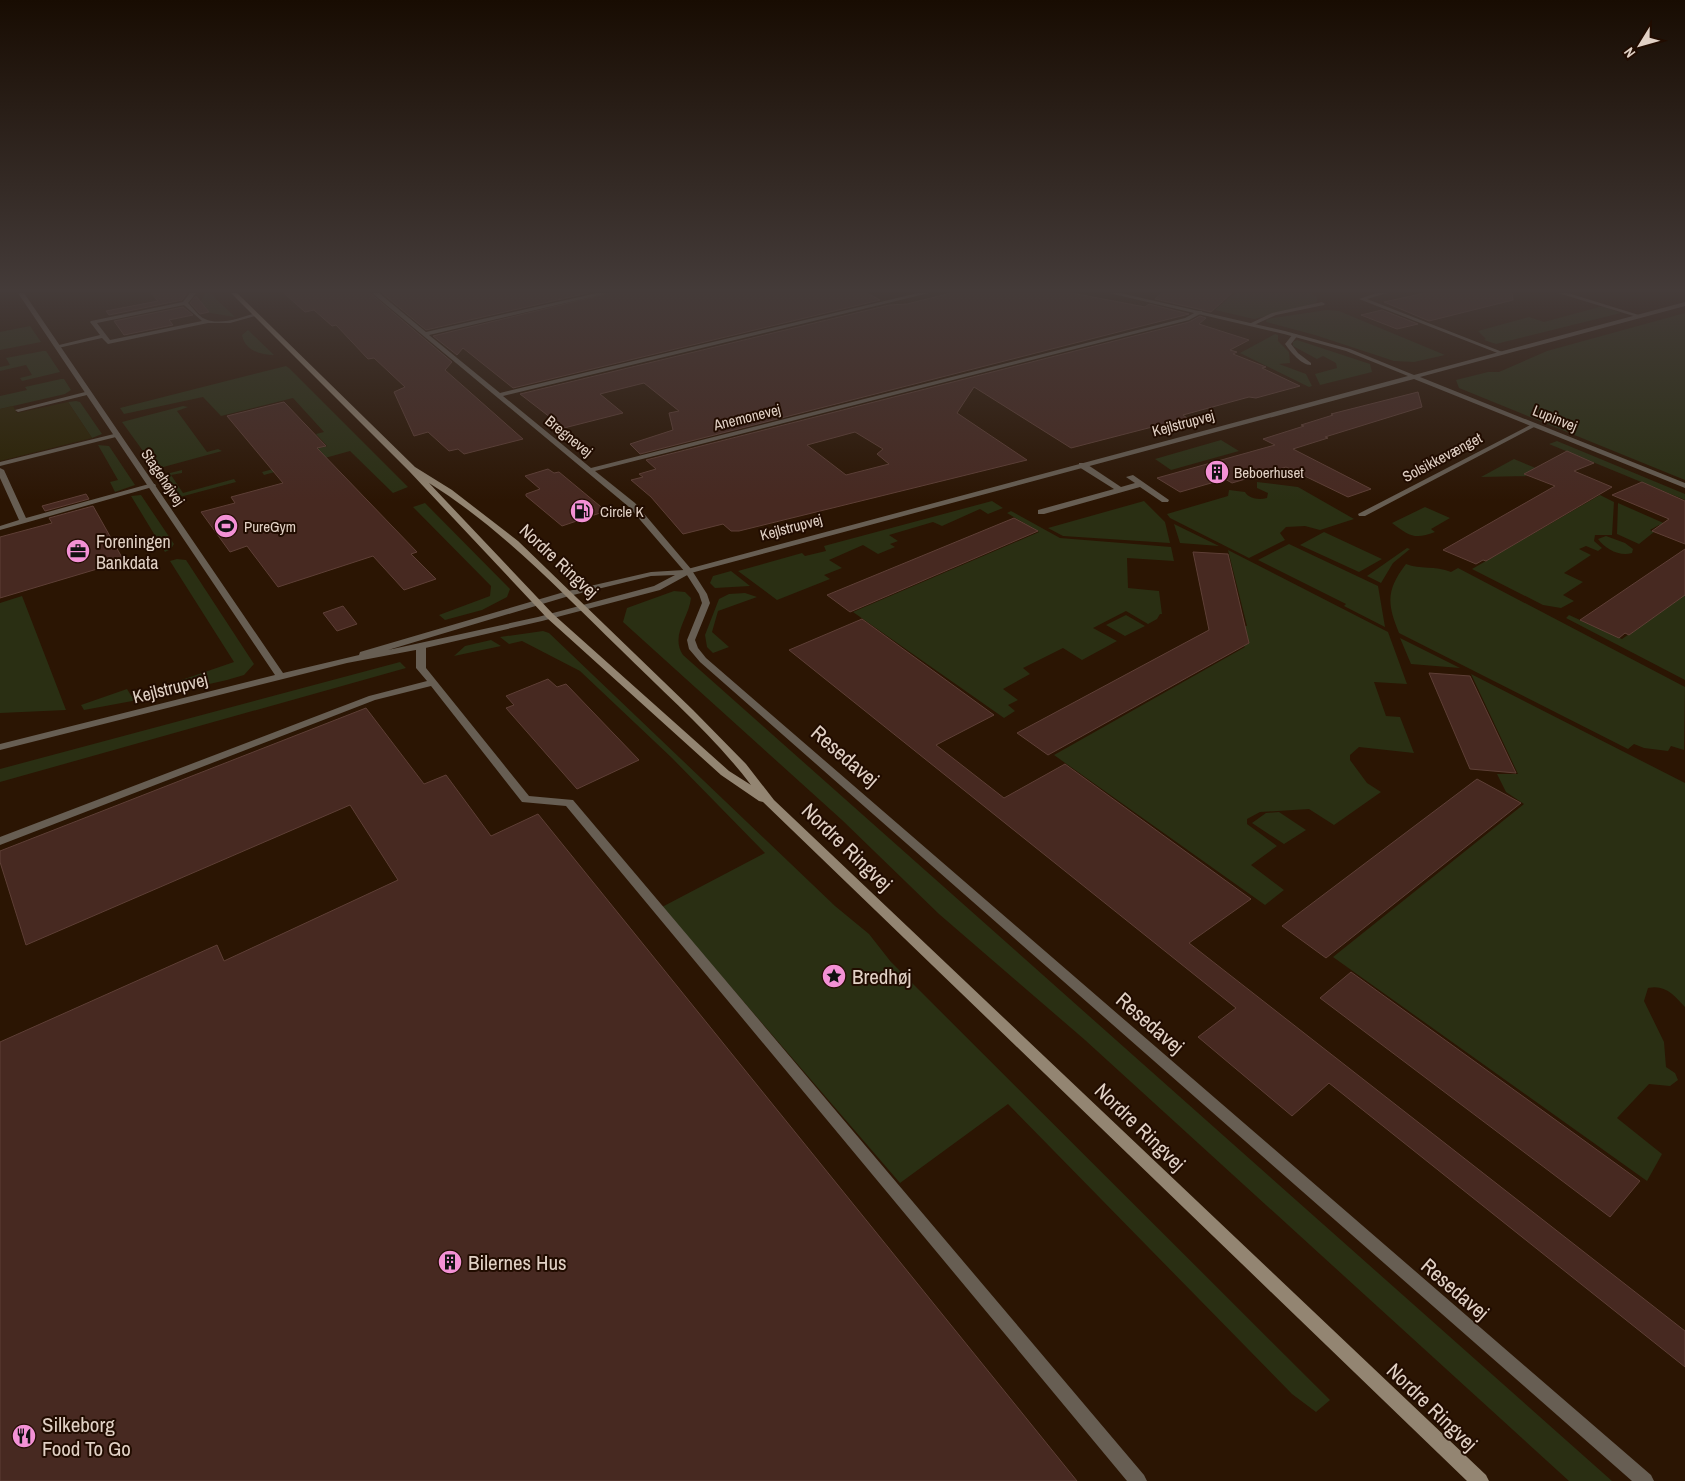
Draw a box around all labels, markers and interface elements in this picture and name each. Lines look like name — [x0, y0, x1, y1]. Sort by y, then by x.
north arrow — [1615, 20, 1665, 70]
text: N — [1620, 44, 1639, 62]
street label: Anemonevej — [710, 399, 783, 436]
street label: Lupinvej — [1530, 400, 1580, 436]
street label: Kejlstrupvej — [1150, 405, 1216, 441]
street label: Bregnevej — [541, 410, 597, 462]
street label: Solsikkevænget — [1398, 427, 1486, 487]
street label: Stagehøjvej — [136, 444, 190, 510]
building icon: Beboerhuset — [1204, 459, 1230, 485]
place label: Beboerhuset — [1234, 462, 1304, 483]
fuel station icon: Circle K — [569, 498, 595, 524]
place label: Circle K — [600, 501, 645, 522]
street label: Kejlstrupvej — [758, 509, 824, 545]
sports icon: PureGym — [213, 513, 239, 539]
place label: PureGym — [244, 516, 296, 537]
street label: Nordre Ringvej — [514, 518, 604, 604]
place label: Foreningen Bankdata — [96, 529, 171, 575]
office icon: Foreningen Bankdata — [65, 538, 91, 564]
street label: Kejlstrupvej — [130, 667, 210, 709]
street label: Resedavej — [805, 718, 885, 794]
street label: Nordre Ringvej — [795, 796, 899, 898]
place label: Bredhøj — [852, 962, 911, 991]
place icon: Bredhøj — [821, 963, 847, 989]
street label: Resedavej — [1110, 985, 1190, 1061]
street label: Nordre Ringvej — [1088, 1076, 1192, 1178]
place label: Bilernes Hus — [468, 1248, 567, 1277]
building icon: Bilernes Hus — [437, 1249, 463, 1275]
street label: Resedavej — [1415, 1251, 1495, 1327]
street label: Nordre Ringvej — [1380, 1356, 1484, 1458]
place label: Silkeborg Food To Go — [42, 1410, 131, 1463]
restaurant icon: Silkeborg Food To Go — [11, 1423, 37, 1449]

